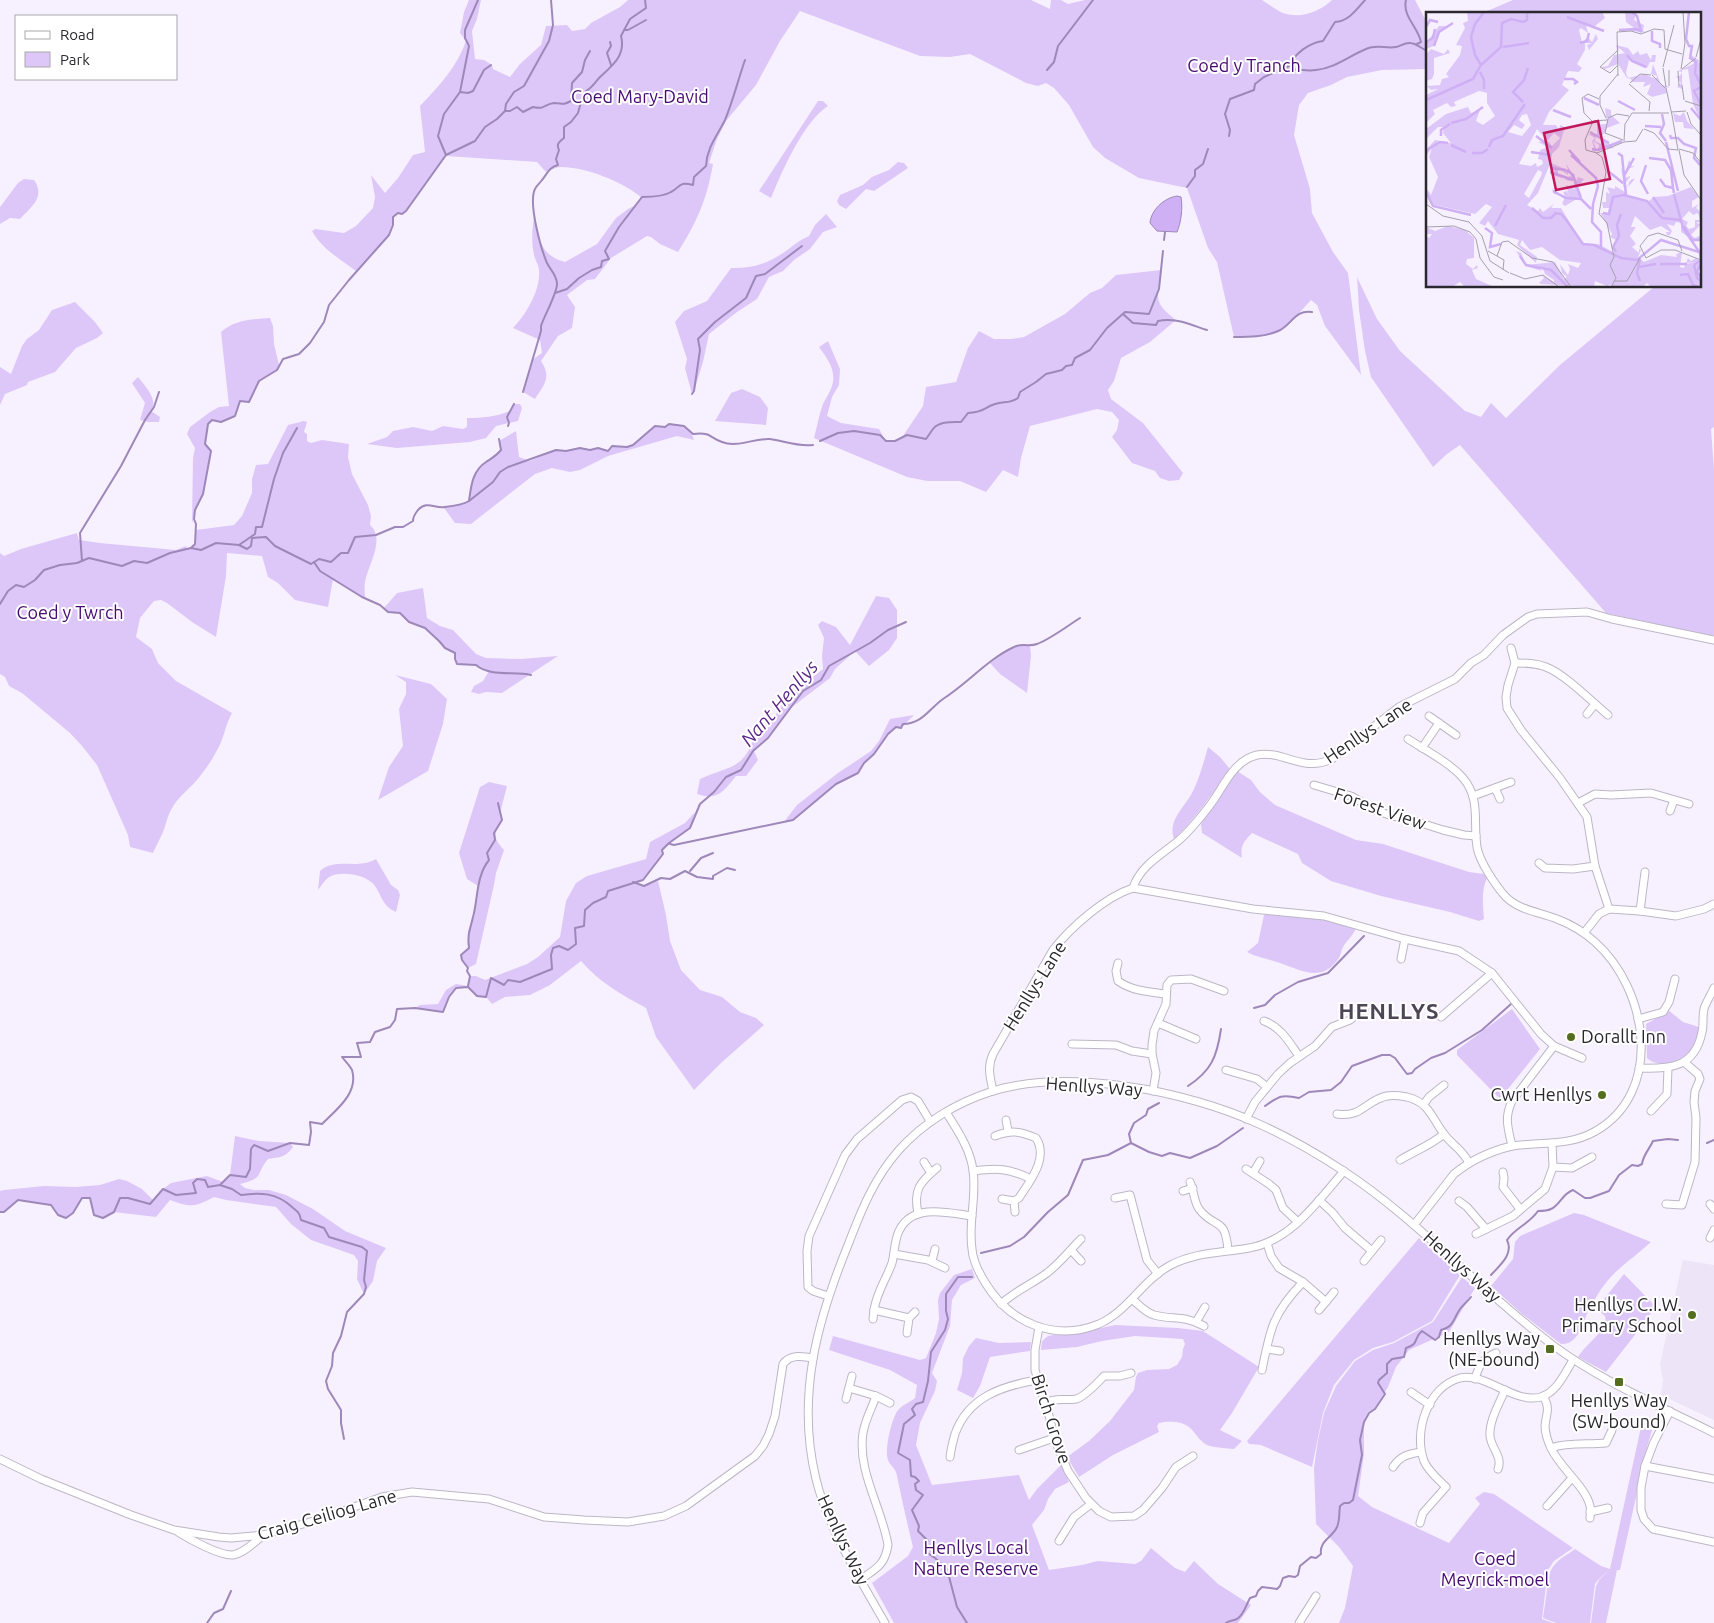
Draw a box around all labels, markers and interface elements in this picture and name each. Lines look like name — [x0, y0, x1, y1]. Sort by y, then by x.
inset map — [1426, 12, 1702, 288]
legend — [15, 15, 178, 80]
text: Road — [60, 26, 95, 43]
text: Park — [60, 51, 90, 68]
park label: Coed y Tranch — [1187, 55, 1301, 75]
park label: Coed Mary-David — [571, 86, 709, 106]
park label: Coed y Twrch — [16, 602, 124, 622]
water label: Nant Henllys — [736, 656, 822, 750]
street label: Henllys Lane — [1320, 694, 1415, 767]
street label: Forest View — [1332, 783, 1429, 833]
street label: Henllys Lane — [999, 937, 1070, 1034]
district label: HENLLYS — [1339, 998, 1439, 1023]
place label: Dorallt Inn — [1581, 1026, 1666, 1046]
marker: Dorallt Inn — [1565, 1031, 1577, 1043]
street label: Henllys Way — [1045, 1073, 1143, 1099]
place label: Cwrt Henllys — [1490, 1084, 1592, 1104]
marker: Cwrt Henllys — [1596, 1089, 1608, 1101]
street label: Henllys Way — [1420, 1226, 1506, 1306]
place label: Henllys C.I.W. Primary School — [1561, 1294, 1682, 1335]
marker: Henllys C.I.W. Primary School — [1686, 1309, 1698, 1321]
place label: Henllys Way (NE-bound) — [1443, 1328, 1540, 1370]
marker: Henllys Way (NE-bound) — [1544, 1343, 1556, 1355]
street label: Birch Grove — [1028, 1371, 1076, 1466]
marker: Henllys Way (SW-bound) — [1613, 1376, 1625, 1388]
place label: Henllys Way (SW-bound) — [1571, 1390, 1668, 1432]
street label: Craig Ceiliog Lane — [255, 1485, 399, 1543]
street label: Henllys Way — [814, 1491, 874, 1588]
park label: Henllys Local Nature Reserve — [913, 1537, 1039, 1578]
park label: Coed Meyrick-moel — [1441, 1548, 1550, 1589]

